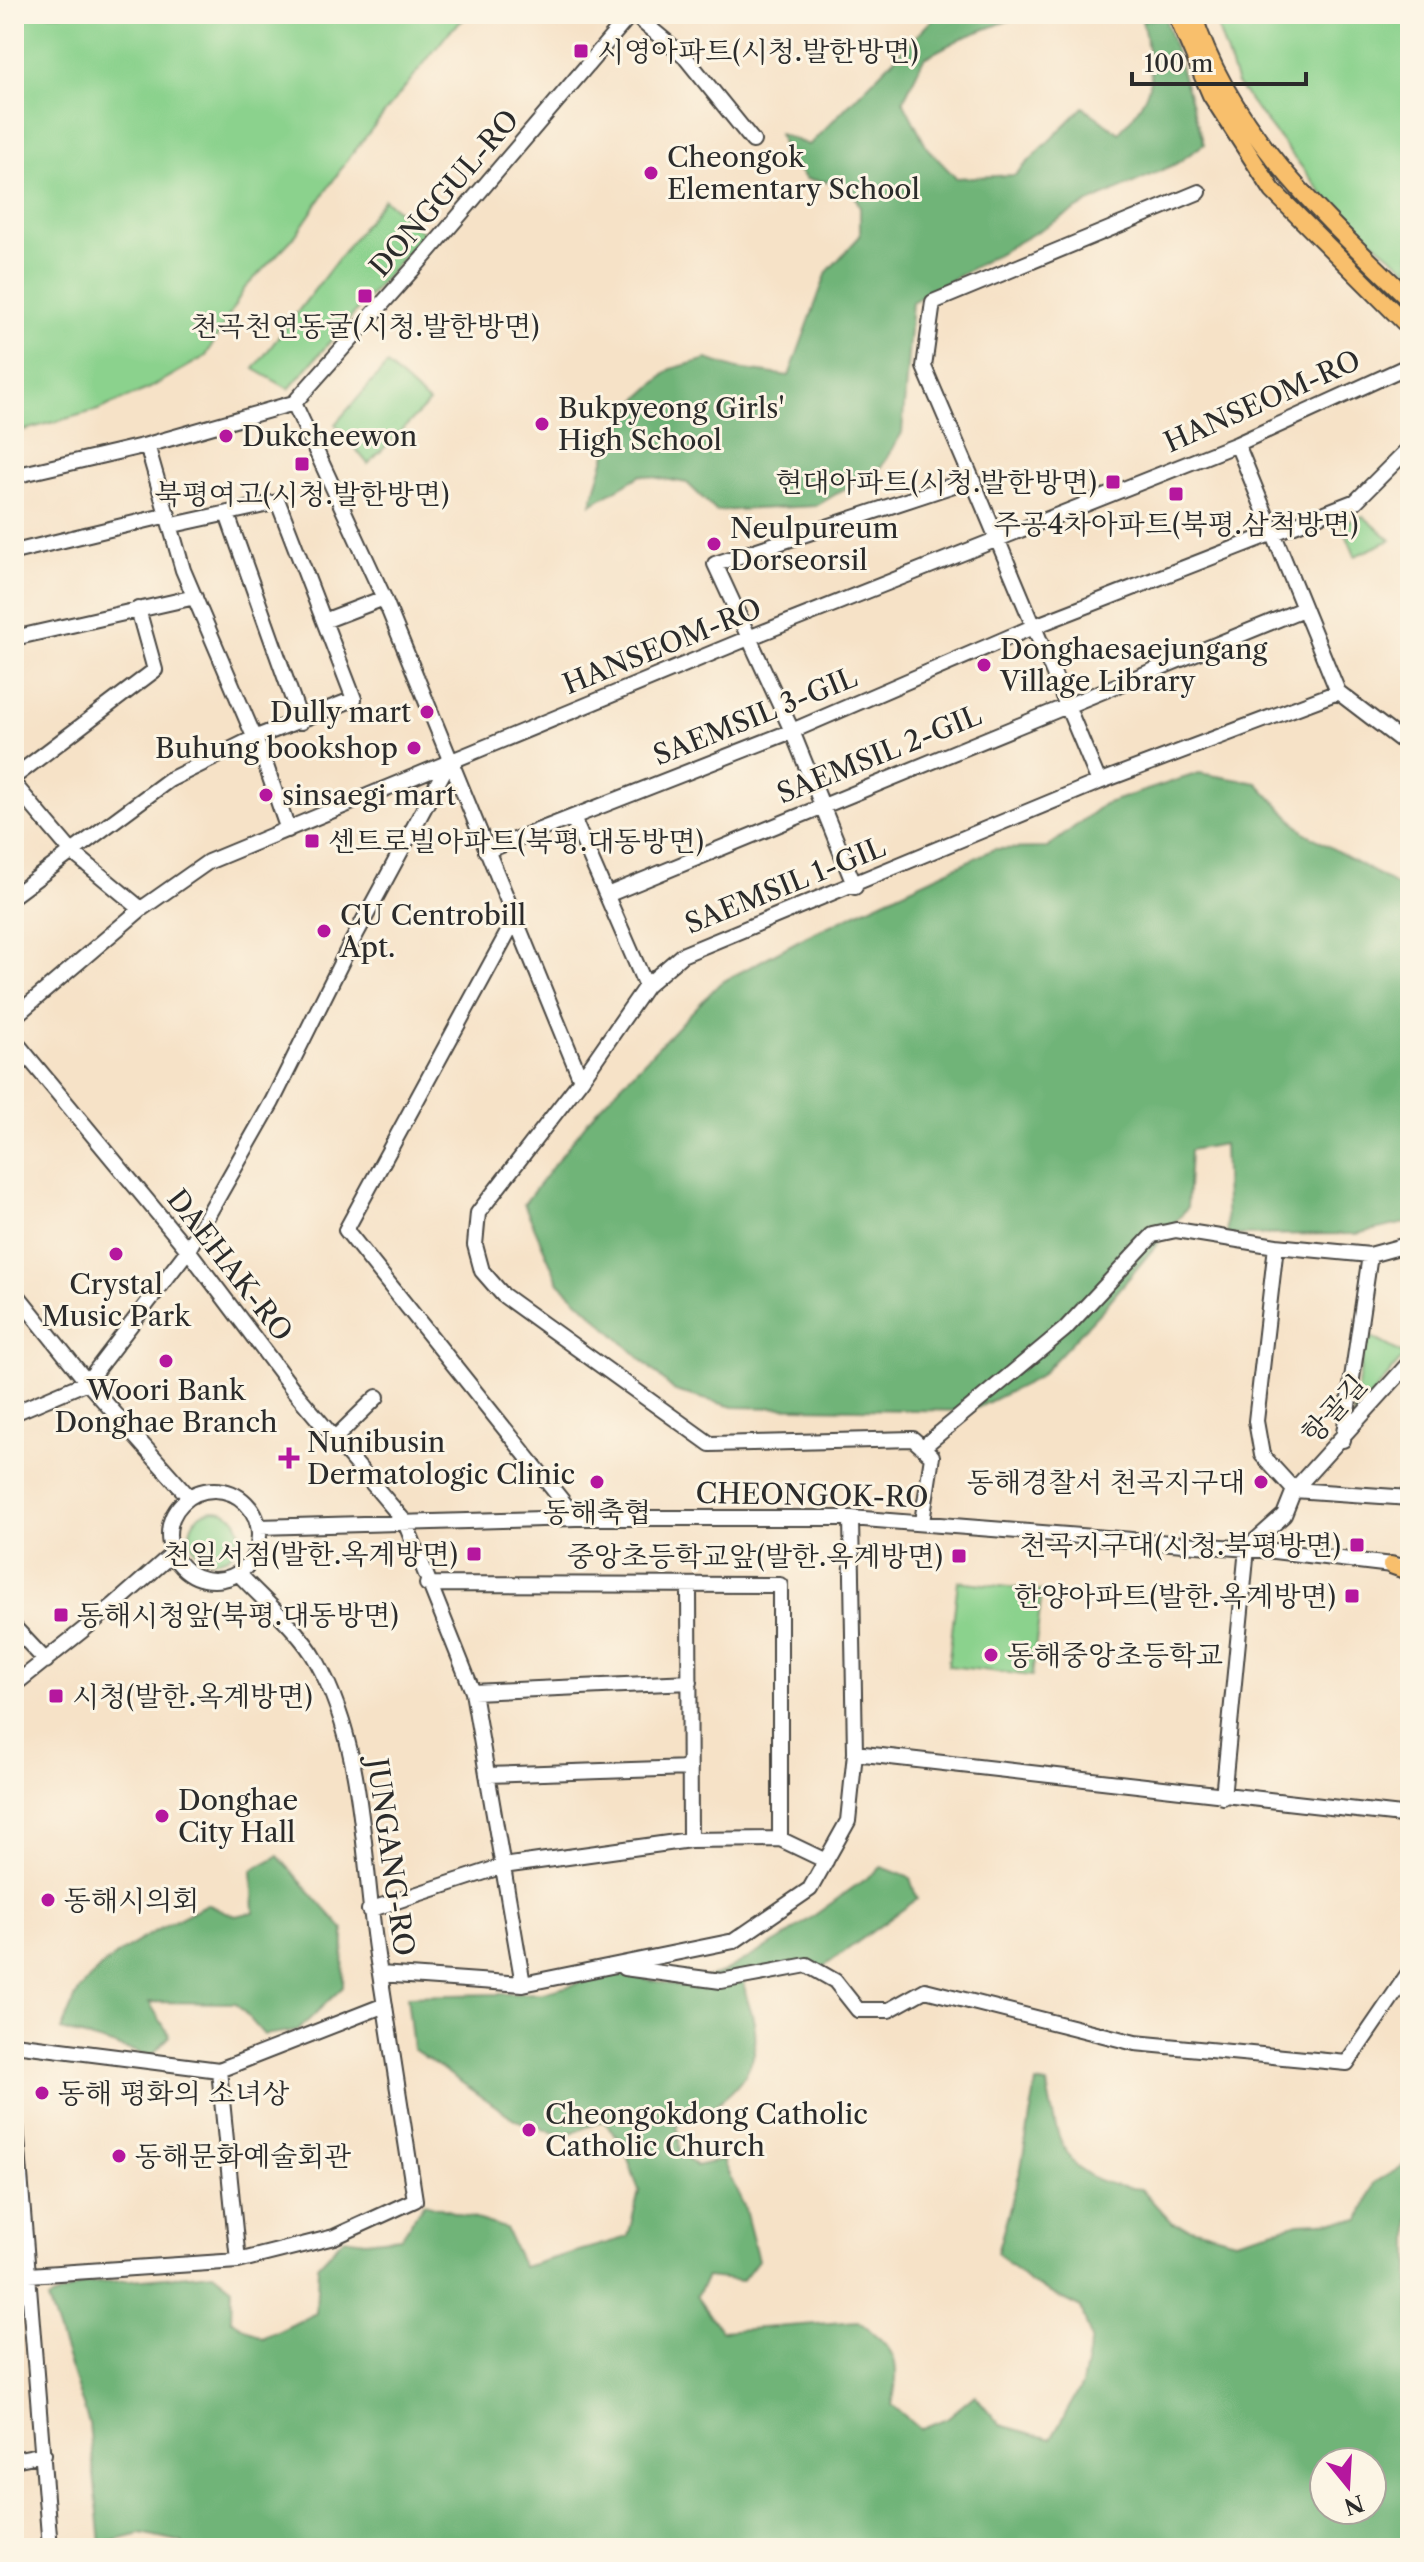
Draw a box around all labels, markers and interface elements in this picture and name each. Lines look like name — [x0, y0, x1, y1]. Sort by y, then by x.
place label: 시영아파트(시청.발한방면) — [597, 34, 919, 68]
scale bar — [1132, 36, 1306, 86]
marker: 시영아파트(시청.발한방면) — [572, 42, 590, 60]
text: 100 m — [1144, 49, 1213, 78]
street label: DONGGUL-RO — [362, 103, 526, 283]
place label: Cheongok Elementary School — [667, 140, 920, 206]
marker: Cheongok Elementary School — [642, 164, 660, 182]
marker: 천곡천연동굴(시청.발한방면) — [356, 287, 374, 305]
place label: 천곡천연동굴(시청.발한방면) — [191, 309, 539, 343]
street label: HANSEOM-RO — [1159, 343, 1365, 459]
place label: Bukpyeong Girls' High School — [558, 391, 784, 457]
marker: Bukpyeong Girls' High School — [533, 415, 551, 433]
place label: Dukcheewon — [242, 419, 417, 453]
marker: Dukcheewon — [217, 427, 235, 445]
marker: 북평여고(시청.발한방면) — [293, 455, 311, 473]
place label: 현대아파트(시청.발한방면) — [775, 465, 1097, 499]
marker: 현대아파트(시청.발한방면) — [1104, 473, 1122, 491]
place label: 북평여고(시청.발한방면) — [155, 477, 449, 511]
marker: 주공4차아파트(북평.삼척방면) — [1167, 485, 1185, 503]
place label: 주공4차아파트(북평.삼척방면) — [993, 507, 1359, 541]
place label: Neulpureum Dorseorsil — [730, 511, 899, 577]
marker: Neulpureum Dorseorsil — [705, 535, 723, 553]
street label: HANSEOM-RO — [558, 591, 766, 701]
place label: Donghaesaejungang Village Library — [999, 632, 1267, 698]
marker: Donghaesaejungang Village Library — [975, 656, 993, 674]
street label: SAEMSIL 3-GIL — [648, 660, 862, 772]
place label: Dully mart — [270, 695, 411, 729]
street label: SAEMSIL 2-GIL — [772, 698, 986, 810]
marker: Dully mart — [418, 703, 436, 721]
place label: Buhung bookshop — [155, 731, 398, 765]
marker: Buhung bookshop — [405, 739, 423, 757]
place label: sinsaegi mart — [282, 778, 456, 812]
marker: sinsaegi mart — [257, 786, 275, 804]
place label: 센트로빌아파트(북평.대동방면) — [328, 824, 704, 858]
street label: SAEMSIL 1-GIL — [680, 829, 890, 941]
marker: 센트로빌아파트(북평.대동방면) — [303, 832, 321, 850]
place label: CU Centrobill Apt. — [339, 898, 526, 964]
marker: CU Centrobill Apt. — [315, 922, 333, 940]
street label: DAEHAK-RO — [160, 1182, 300, 1348]
marker: Crystal Music Park — [107, 1245, 125, 1263]
place label: Crystal Music Park — [42, 1267, 192, 1333]
marker: Woori Bank Donghae Branch — [157, 1352, 175, 1370]
street label: 항골길 — [1294, 1367, 1374, 1451]
place label: Woori Bank Donghae Branch — [54, 1373, 278, 1439]
place label: Nunibusin Dermatologic Clinic — [307, 1425, 575, 1491]
marker: Nunibusin Dermatologic Clinic — [278, 1447, 300, 1469]
place label: 동해경찰서 천곡지구대 — [967, 1465, 1245, 1499]
marker: 동해축협 — [588, 1473, 606, 1491]
marker: 동해경찰서 천곡지구대 — [1252, 1473, 1270, 1491]
street label: CHEONGOK-RO — [695, 1476, 929, 1514]
place label: 동해축협 — [543, 1495, 651, 1529]
place label: 천곡지구대(시청.북평방면) — [1019, 1528, 1341, 1562]
marker: 천곡지구대(시청.북평방면) — [1348, 1536, 1366, 1554]
place label: 천일서점(발한.옥계방면) — [163, 1537, 458, 1571]
place label: 중앙초등학교앞(발한.옥계방면) — [567, 1539, 943, 1573]
marker: 천일서점(발한.옥계방면) — [465, 1545, 483, 1563]
marker: 중앙초등학교앞(발한.옥계방면) — [950, 1547, 968, 1565]
place label: 한양아파트(발한.옥계방면) — [1014, 1579, 1336, 1613]
marker: 한양아파트(발한.옥계방면) — [1343, 1587, 1361, 1605]
place label: 동해시청앞(북평.대동방면) — [77, 1598, 399, 1632]
marker: 동해시청앞(북평.대동방면) — [52, 1606, 70, 1624]
place label: 동해중앙초등학교 — [1007, 1638, 1223, 1672]
marker: 동해중앙초등학교 — [982, 1646, 1000, 1664]
place label: 시청(발한.옥계방면) — [72, 1679, 313, 1713]
marker: 시청(발한.옥계방면) — [47, 1687, 65, 1705]
street label: JUNGANG-RO — [360, 1752, 422, 1958]
place label: Donghae City Hall — [178, 1783, 298, 1849]
marker: Donghae City Hall — [153, 1807, 171, 1825]
place label: 동해시의회 — [64, 1883, 199, 1917]
marker: 동해시의회 — [39, 1891, 57, 1909]
place label: 동해 평화의 소녀상 — [58, 2076, 289, 2110]
marker: 동해 평화의 소녀상 — [33, 2084, 51, 2102]
place label: Cheongokdong Catholic Catholic Church — [545, 2097, 868, 2163]
marker: Cheongokdong Catholic Catholic Church — [520, 2121, 538, 2139]
place label: 동해문화예술회관 — [135, 2139, 351, 2173]
marker: 동해문화예술회관 — [110, 2147, 128, 2165]
north arrow — [1308, 2446, 1388, 2526]
text: N — [1341, 2489, 1367, 2520]

